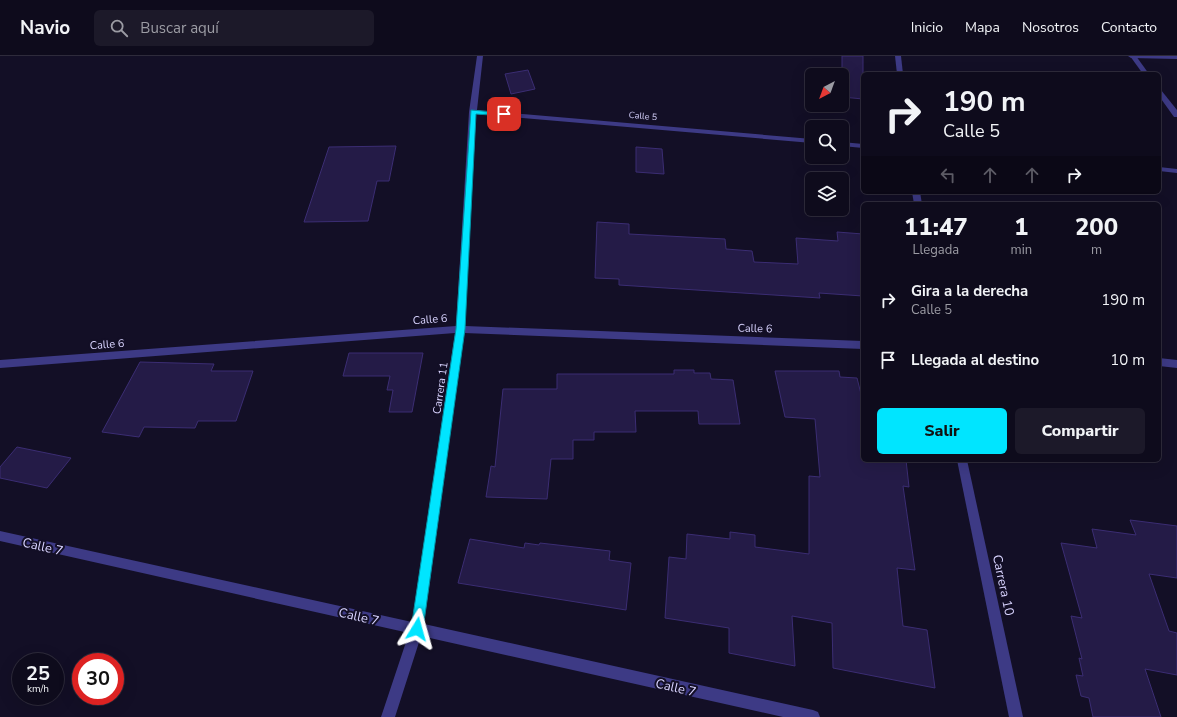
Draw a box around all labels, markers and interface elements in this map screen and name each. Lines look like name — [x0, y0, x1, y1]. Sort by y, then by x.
search box — [94, 10, 374, 46]
text: Navio — [20, 15, 70, 41]
icon: search — [108, 17, 130, 39]
text: Buscar aquí — [140, 18, 219, 38]
text: Inicio — [911, 18, 943, 37]
text: Mapa — [965, 18, 1000, 37]
text: Nosotros — [1022, 18, 1079, 37]
text: Contacto — [1101, 18, 1157, 37]
north arrow — [805, 68, 849, 112]
map controls — [805, 68, 849, 216]
text: 190 m — [943, 83, 1026, 121]
icon: right — [877, 88, 929, 140]
pin — [487, 97, 521, 131]
icon: arrive — [493, 103, 515, 125]
street label: Calle 5 — [628, 109, 658, 123]
text: Calle 5 — [943, 119, 1000, 143]
button: search — [805, 120, 849, 164]
icon: left — [937, 164, 959, 186]
icon: ahead — [979, 164, 1001, 186]
icon: ahead — [1021, 164, 1043, 186]
icon: right — [1063, 164, 1085, 186]
button: layers — [805, 172, 849, 216]
text: 11:47 — [904, 211, 968, 243]
text: 1 — [1014, 211, 1029, 243]
text: 200 — [1075, 211, 1118, 243]
text: Llegada — [912, 241, 959, 259]
text: min — [1011, 241, 1032, 259]
text: m — [1091, 241, 1102, 259]
text: Gira a la derecha — [911, 281, 1028, 301]
icon: right — [877, 289, 899, 311]
text: 190 m — [1101, 290, 1145, 310]
text: Calle 5 — [911, 301, 952, 319]
street label: Calle 6 — [412, 311, 448, 328]
street label: Calle 6 — [737, 320, 773, 337]
street label: Calle 6 — [89, 336, 125, 353]
icon: arrive — [877, 349, 899, 371]
text: Llegada al destino — [911, 350, 1039, 370]
text: 10 m — [1110, 350, 1145, 370]
street label: Carrera 11 — [429, 361, 452, 415]
button: Salir — [877, 408, 1007, 454]
button: Compartir — [1015, 408, 1145, 454]
street label: Calle 7 — [21, 534, 65, 560]
street label: Carrera 10 — [988, 553, 1018, 618]
street label: Calle 7 — [337, 604, 381, 630]
position arrow — [396, 608, 438, 650]
speed limit sign: 30 — [72, 653, 124, 705]
text: 25 — [26, 660, 50, 687]
street label: Calle 7 — [654, 675, 698, 701]
text: km/h — [27, 682, 49, 696]

